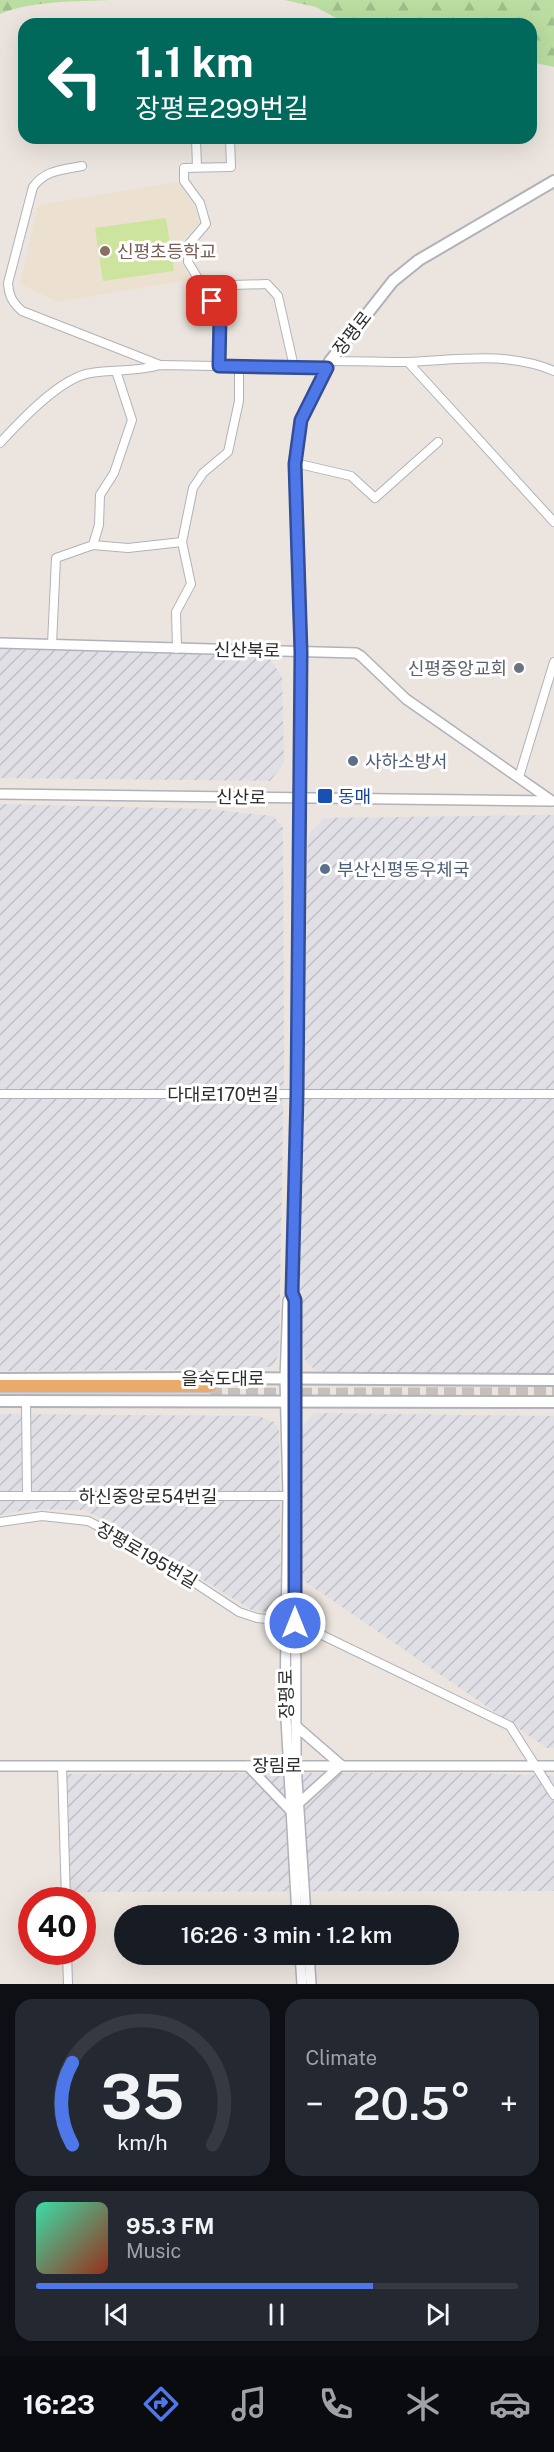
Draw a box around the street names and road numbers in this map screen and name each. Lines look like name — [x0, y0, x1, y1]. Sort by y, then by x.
street label: 장평로 — [328, 307, 376, 359]
street label: 신산북로 — [214, 639, 280, 661]
street label: 신산로 — [216, 786, 266, 808]
street label: 다대로170번길 — [167, 1084, 279, 1105]
street label: 을숙도대로 — [182, 1368, 264, 1389]
street label: 하신중앙로54번길 — [79, 1486, 217, 1507]
street label: 장평로195번길 — [93, 1518, 201, 1592]
street label: 장평로 — [275, 1669, 297, 1719]
street label: 장림로 — [252, 1755, 302, 1776]

